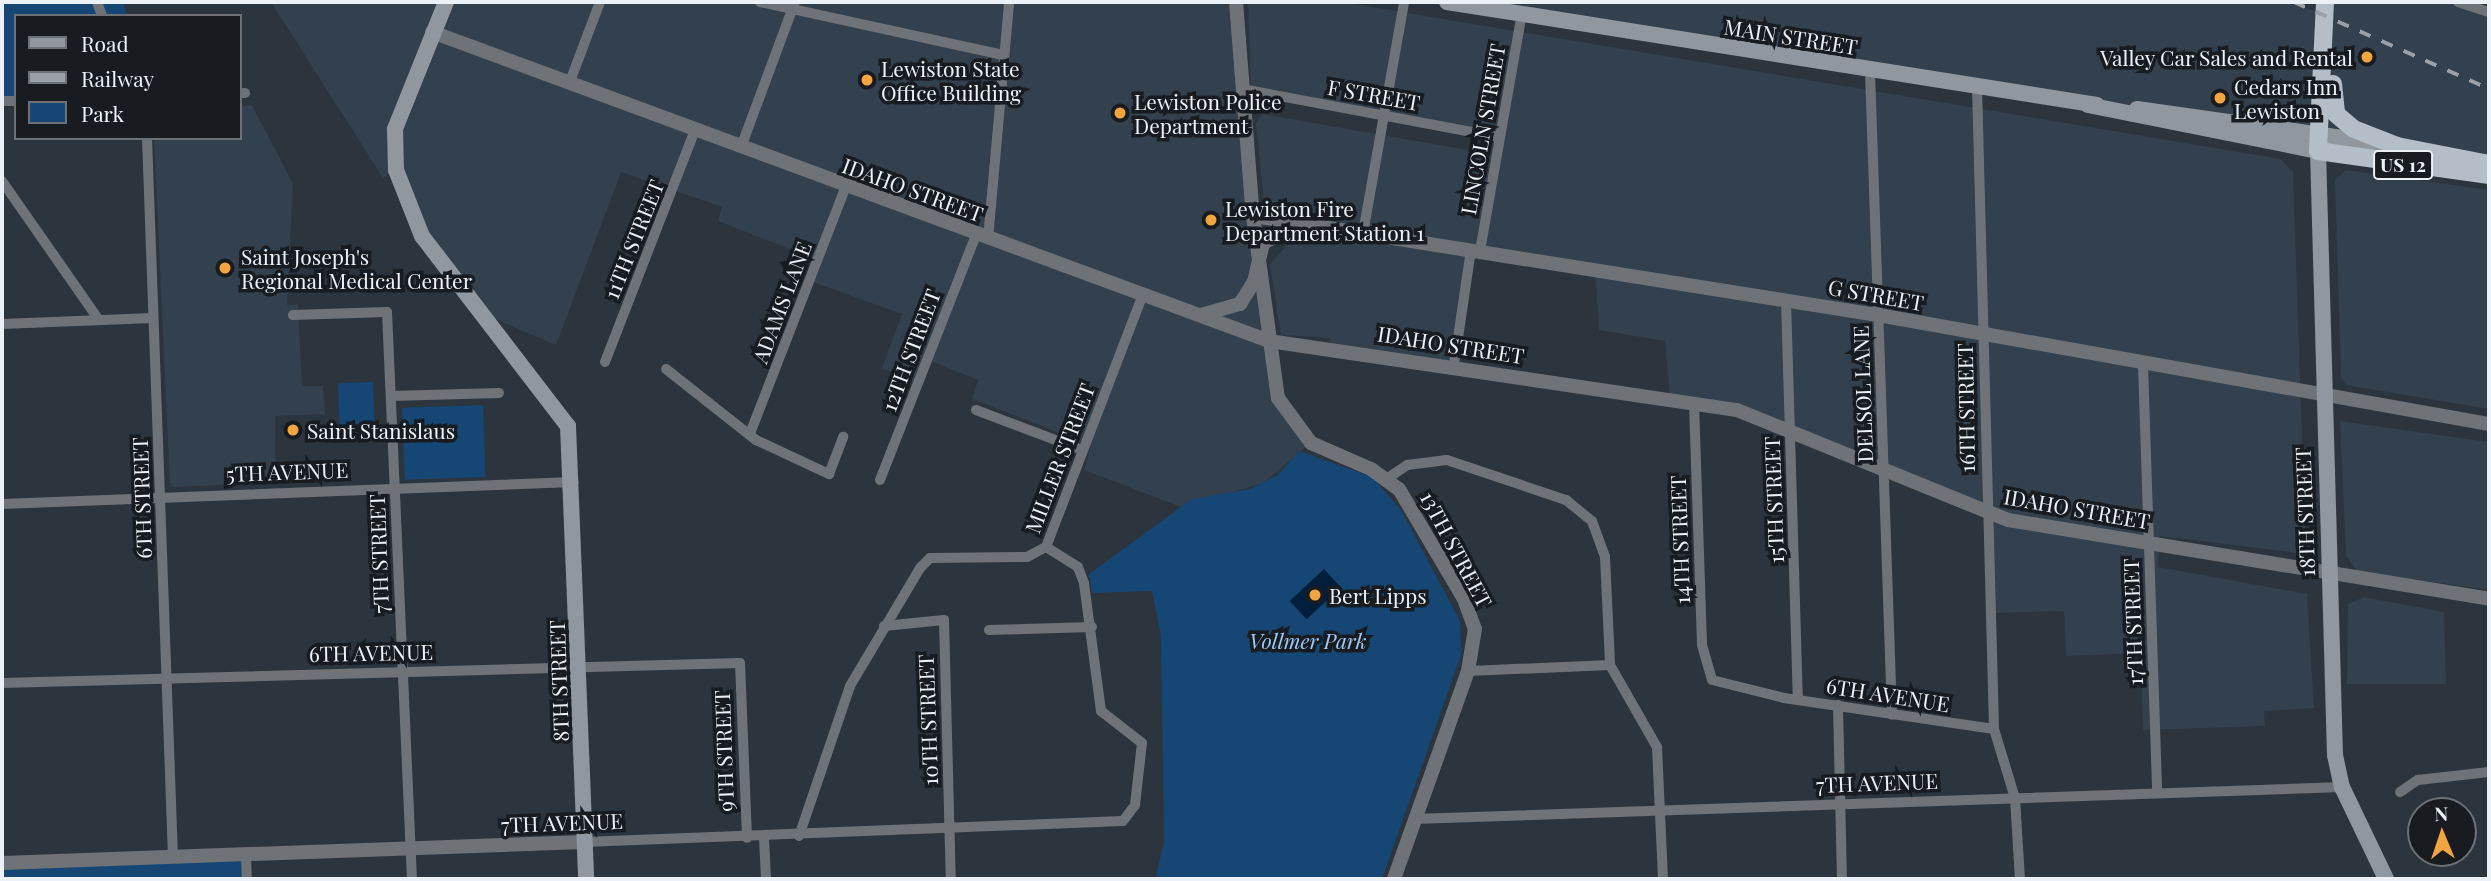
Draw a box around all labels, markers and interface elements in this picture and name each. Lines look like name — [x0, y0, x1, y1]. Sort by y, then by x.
street label: MAIN STREET — [1722, 13, 1860, 59]
legend — [14, 14, 242, 140]
text: Road — [81, 29, 129, 57]
street label: LINCOLN STREET — [1455, 42, 1509, 216]
place label: Valley Car Sales and Rental — [2099, 44, 2353, 70]
marker: Valley Car Sales and Rental — [2359, 49, 2375, 65]
place label: Lewiston State Office Building — [881, 55, 1021, 105]
text: Railway — [81, 64, 154, 92]
marker: Lewiston State Office Building — [859, 72, 875, 88]
street label: F STREET — [1326, 73, 1422, 115]
place label: Cedars Inn Lewiston — [2234, 73, 2338, 123]
place label: Lewiston Police Department — [1134, 88, 1282, 138]
marker: Cedars Inn Lewiston — [2212, 90, 2228, 106]
text: Park — [81, 99, 124, 127]
marker: Lewiston Police Department — [1112, 105, 1128, 121]
road number: US 12 — [2372, 150, 2434, 181]
street label: IDAHO STREET — [839, 152, 987, 226]
street label: 11TH STREET — [598, 176, 668, 302]
place label: Lewiston Fire Department Station 1 — [1225, 195, 1425, 245]
marker: Lewiston Fire Department Station 1 — [1203, 212, 1219, 228]
street label: ADAMS LANE — [746, 238, 816, 366]
place label: Saint Joseph's Regional Medical Center — [241, 243, 472, 293]
marker: Saint Joseph's Regional Medical Center — [215, 258, 235, 278]
street label: G STREET — [1826, 273, 1926, 315]
street label: 12TH STREET — [875, 285, 945, 415]
street label: IDAHO STREET — [1376, 320, 1526, 368]
street label: DELSOL LANE — [1847, 325, 1877, 463]
street label: 16TH STREET — [1951, 343, 1979, 473]
street label: MILLER STREET — [1019, 380, 1099, 536]
place label: Saint Stanislaus — [307, 417, 456, 443]
marker: Saint Stanislaus — [285, 422, 301, 438]
street label: 15TH STREET — [1758, 436, 1788, 564]
street label: 6TH STREET — [126, 437, 156, 559]
street label: 18TH STREET — [2289, 447, 2319, 577]
street label: 5TH AVENUE — [225, 456, 349, 486]
street label: 14TH STREET — [1664, 475, 1694, 605]
street label: IDAHO STREET — [2002, 483, 2152, 533]
street label: 13TH STREET — [1416, 487, 1498, 611]
street label: 7TH STREET — [363, 494, 393, 614]
street label: 17TH STREET — [2117, 558, 2147, 686]
place label: Bert Lipps — [1329, 582, 1427, 608]
marker: Bert Lipps — [1307, 587, 1323, 603]
street label: 8TH STREET — [543, 620, 573, 742]
park label: Vollmer Park — [1249, 627, 1367, 653]
street label: 6TH AVENUE — [308, 638, 434, 666]
street label: 10TH STREET — [912, 654, 942, 786]
street label: 6TH AVENUE — [1824, 672, 1952, 716]
street label: 9TH STREET — [708, 690, 738, 812]
street label: 7TH AVENUE — [1815, 767, 1939, 797]
north arrow — [2407, 797, 2477, 867]
text: N — [2434, 800, 2449, 826]
street label: 7TH AVENUE — [500, 807, 624, 837]

